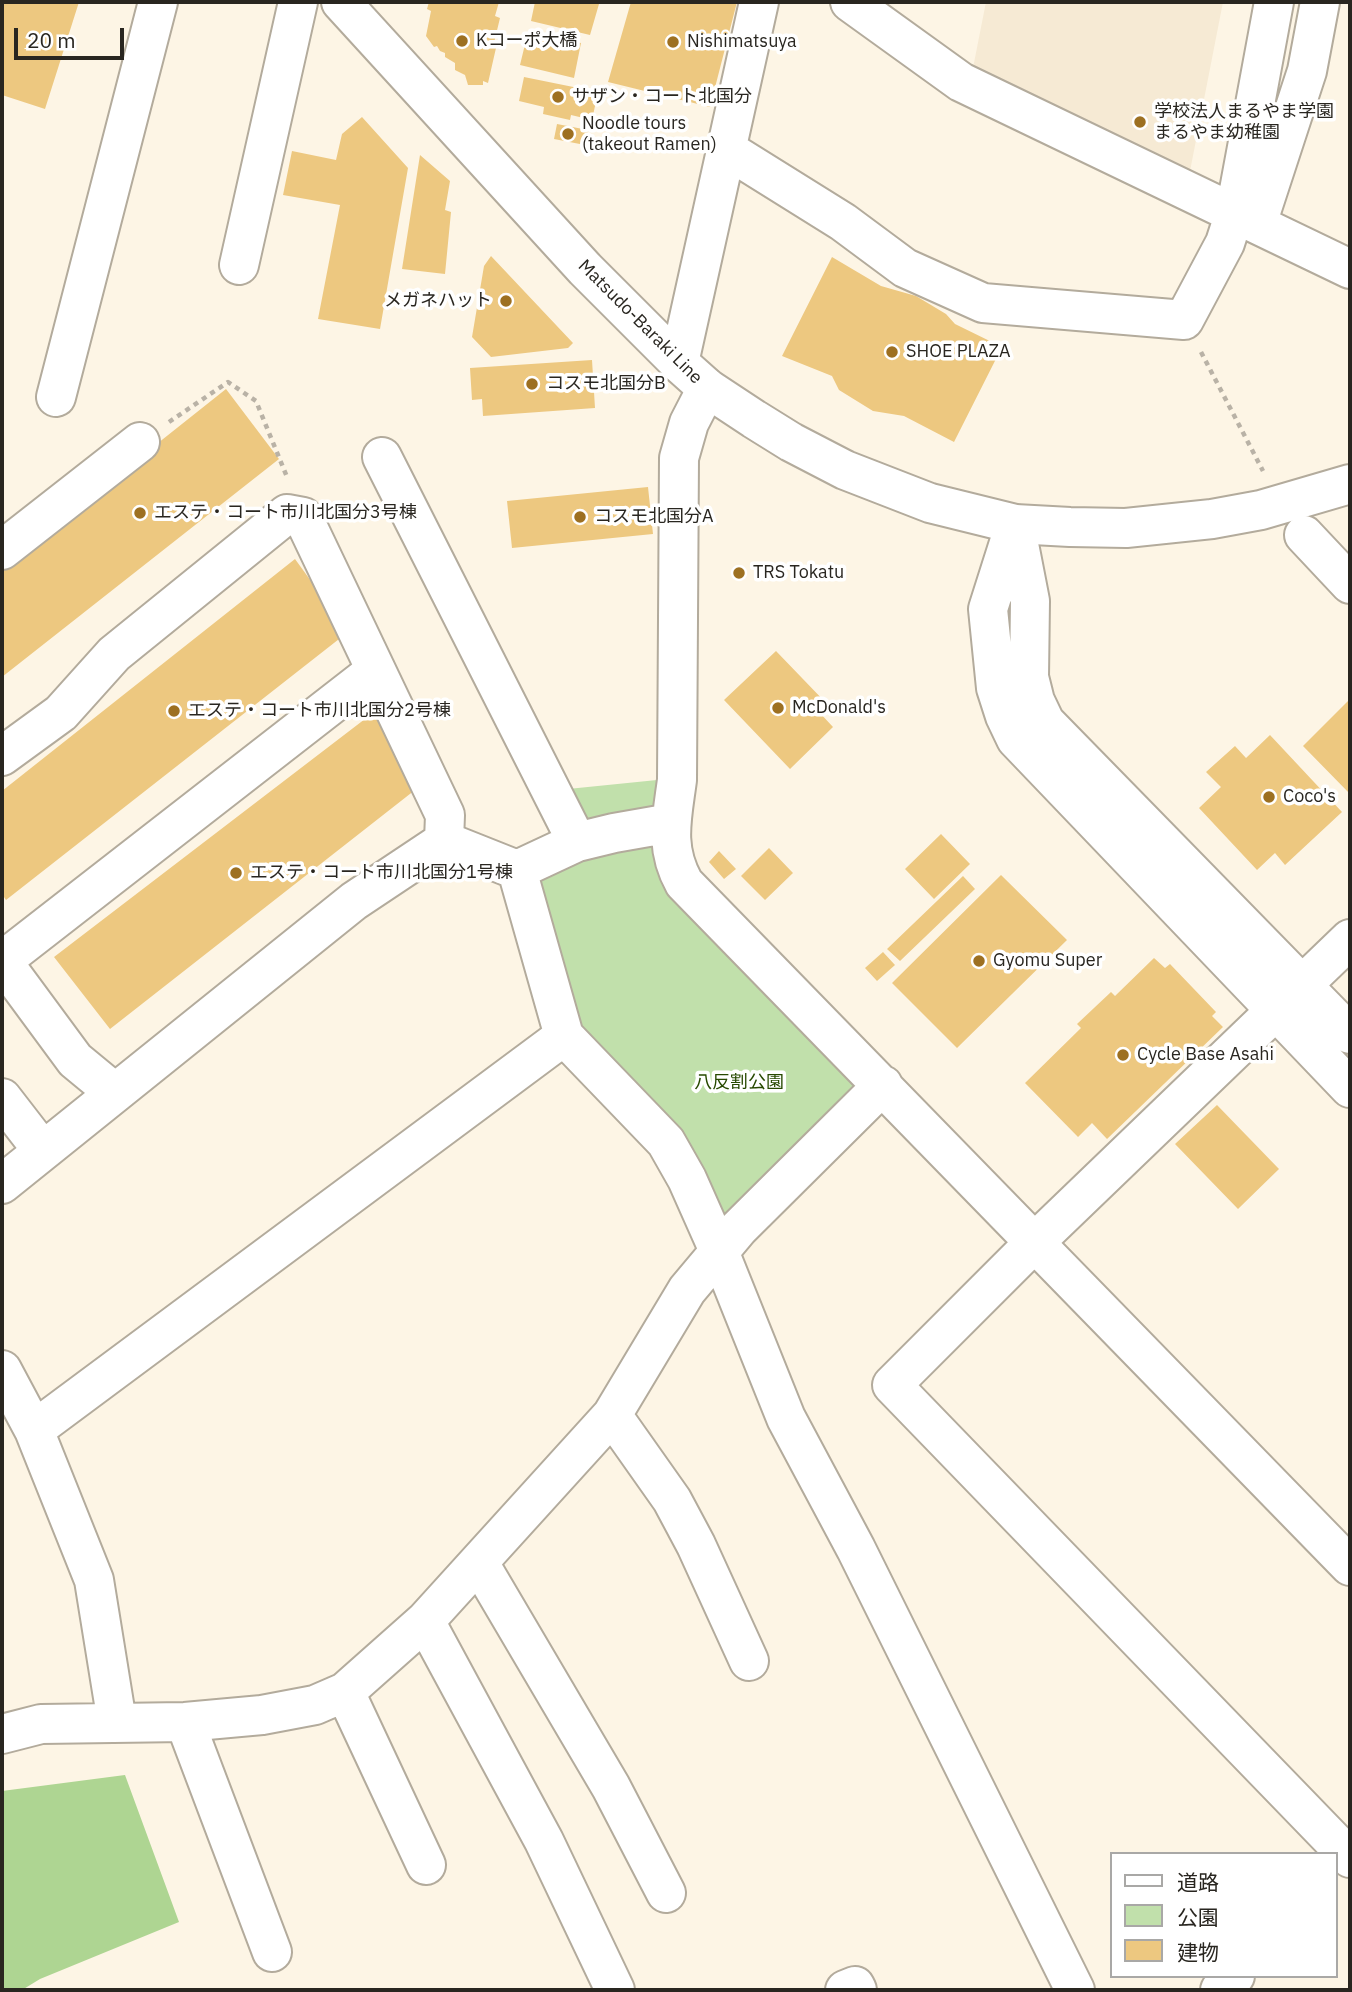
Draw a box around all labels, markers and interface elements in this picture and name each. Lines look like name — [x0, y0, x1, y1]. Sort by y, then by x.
scale bar — [18, 14, 128, 58]
text: 20 m — [27, 26, 76, 54]
place label: Kコーポ大橋 — [476, 30, 577, 52]
place label: Nishimatsuya — [687, 31, 797, 53]
marker: Kコーポ大橋 — [454, 33, 470, 49]
marker: Nishimatsuya — [665, 34, 681, 50]
place label: サザン・コート北国分 — [572, 86, 752, 108]
marker: サザン・コート北国分 — [550, 89, 566, 105]
place label: 学校法人まるやま学園 まるやま幼稚園 — [1154, 101, 1334, 144]
place label: Noodle tours (takeout Ramen) — [582, 113, 717, 156]
marker: 学校法人まるやま学園 まるやま幼稚園 — [1132, 114, 1148, 130]
marker: Noodle tours (takeout Ramen) — [560, 126, 576, 142]
street label: Matsudo-Baraki Line — [573, 255, 707, 389]
place label: メガネハット — [384, 290, 492, 312]
marker: メガネハット — [498, 293, 514, 309]
place label: SHOE PLAZA — [906, 341, 1010, 363]
marker: SHOE PLAZA — [884, 344, 900, 360]
place label: コスモ北国分B — [546, 373, 666, 395]
marker: コスモ北国分B — [524, 376, 540, 392]
place label: エステ・コート市川北国分3号棟 — [154, 502, 417, 524]
marker: エステ・コート市川北国分3号棟 — [132, 505, 148, 521]
place label: コスモ北国分A — [594, 506, 714, 528]
marker: コスモ北国分A — [572, 509, 588, 525]
place label: TRS Tokatu — [753, 562, 844, 584]
marker: TRS Tokatu — [731, 565, 747, 581]
place label: McDonald's — [792, 697, 886, 719]
place label: エステ・コート市川北国分2号棟 — [188, 700, 451, 722]
marker: McDonald's — [770, 700, 786, 716]
marker: エステ・コート市川北国分2号棟 — [166, 703, 182, 719]
place label: Coco's — [1283, 786, 1336, 808]
marker: Coco's — [1261, 789, 1277, 805]
place label: エステ・コート市川北国分1号棟 — [250, 862, 513, 884]
marker: エステ・コート市川北国分1号棟 — [228, 865, 244, 881]
place label: Gyomu Super — [993, 950, 1102, 972]
marker: Gyomu Super — [971, 953, 987, 969]
place label: Cycle Base Asahi — [1137, 1044, 1274, 1066]
marker: Cycle Base Asahi — [1115, 1047, 1131, 1063]
park label: 八反割公園 — [694, 1072, 784, 1094]
legend — [1110, 1852, 1338, 1978]
text: 道路 — [1177, 1868, 1219, 1896]
text: 公園 — [1177, 1903, 1219, 1931]
text: 建物 — [1177, 1938, 1219, 1966]

